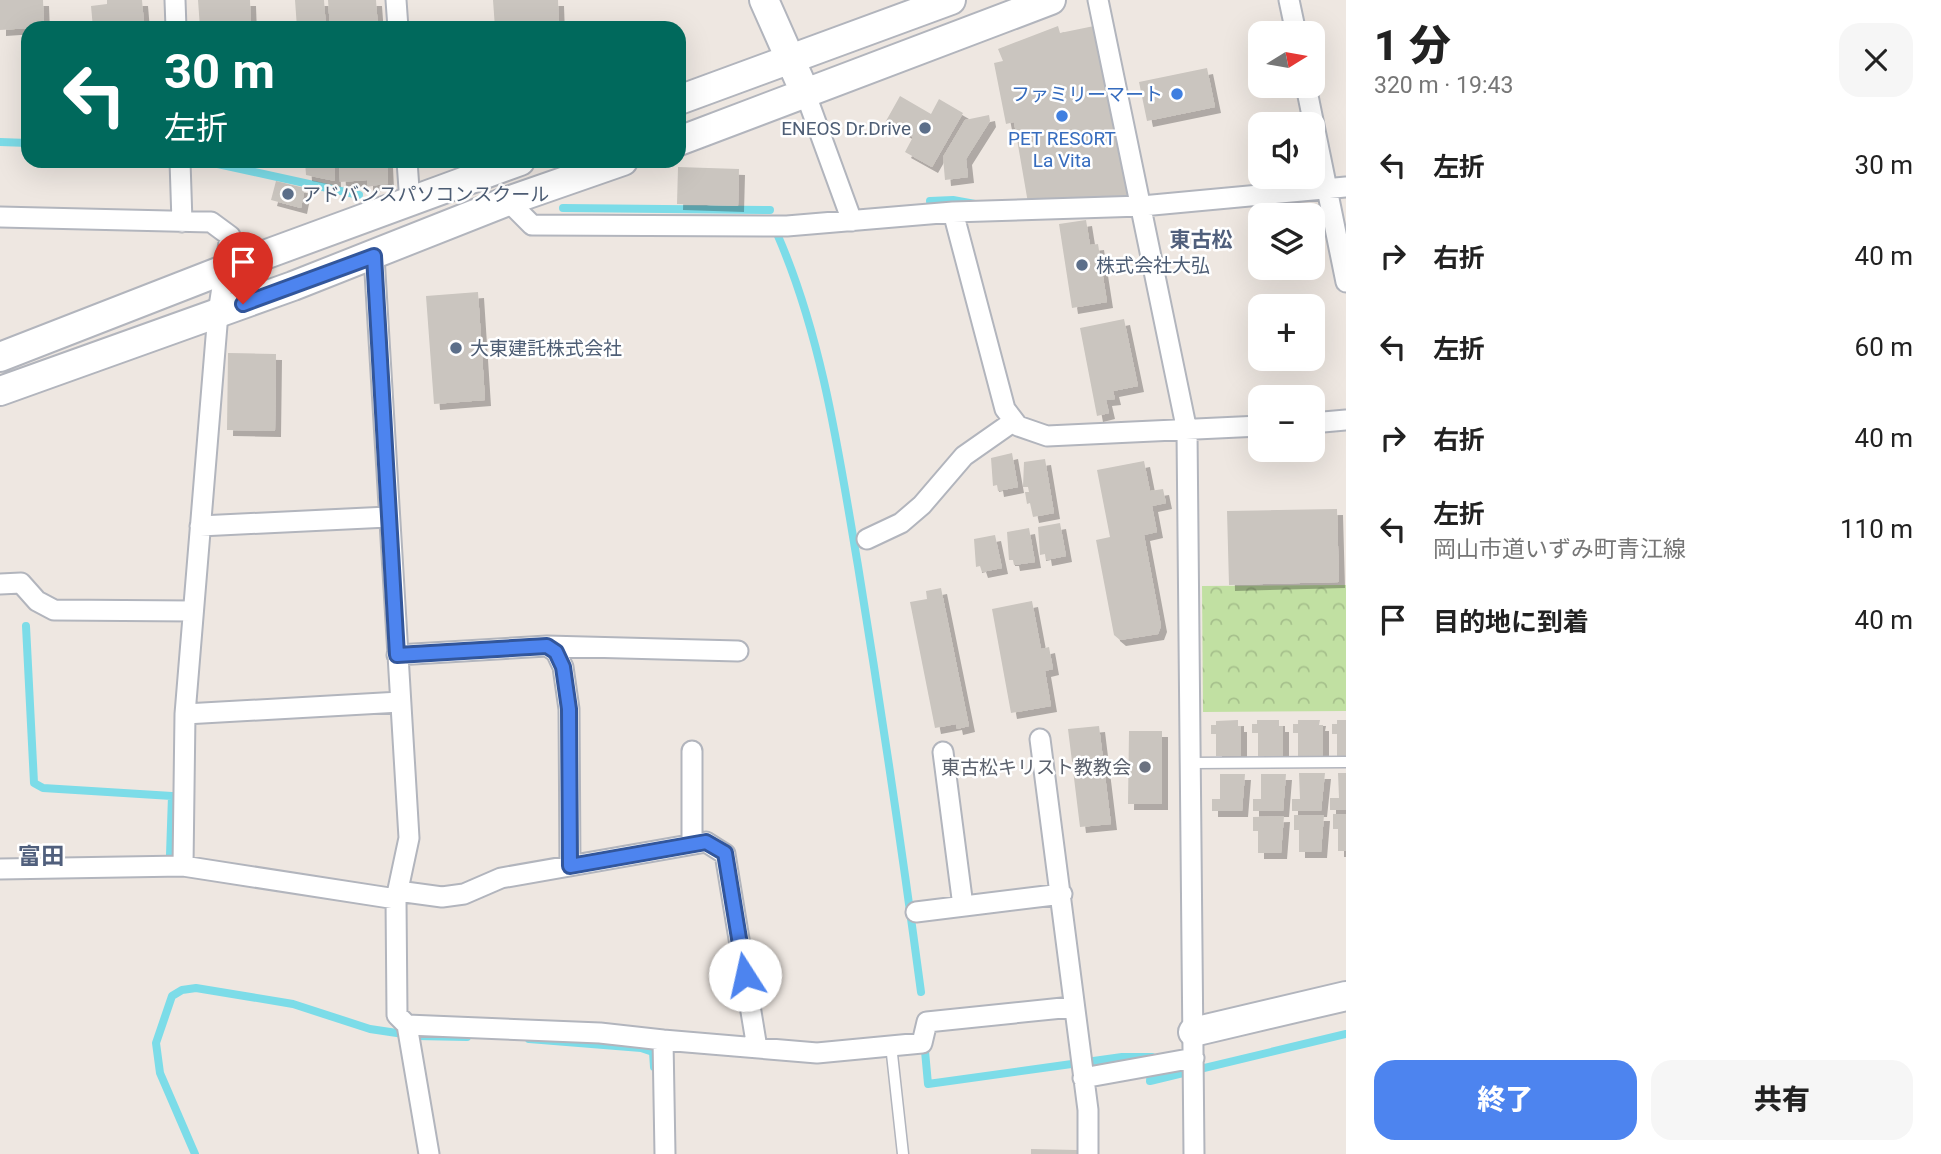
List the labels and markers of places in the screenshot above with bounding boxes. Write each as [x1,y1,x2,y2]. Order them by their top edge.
place label: ファミリーマート [1011,83,1163,106]
marker: ファミリーマート [1169,86,1185,102]
marker: PET RESORT La Vita [1054,108,1070,124]
place label: ENEOS Dr.Drive [781,117,911,140]
marker: ENEOS Dr.Drive [917,120,933,136]
place label: PET RESORT La Vita [1008,127,1116,172]
place label: アドバンスパソコンスクール [302,183,549,206]
marker: アドバンスパソコンスクール [280,186,296,202]
pin [213,232,273,304]
place label: 株式会社大弘 [1096,254,1210,277]
marker: 株式会社大弘 [1074,257,1090,273]
place label: 大東建託株式会社 [470,337,622,360]
marker: 大東建託株式会社 [448,340,464,356]
place label: 東古松キリスト教教会 [941,756,1131,779]
marker: 東古松キリスト教教会 [1137,759,1153,775]

